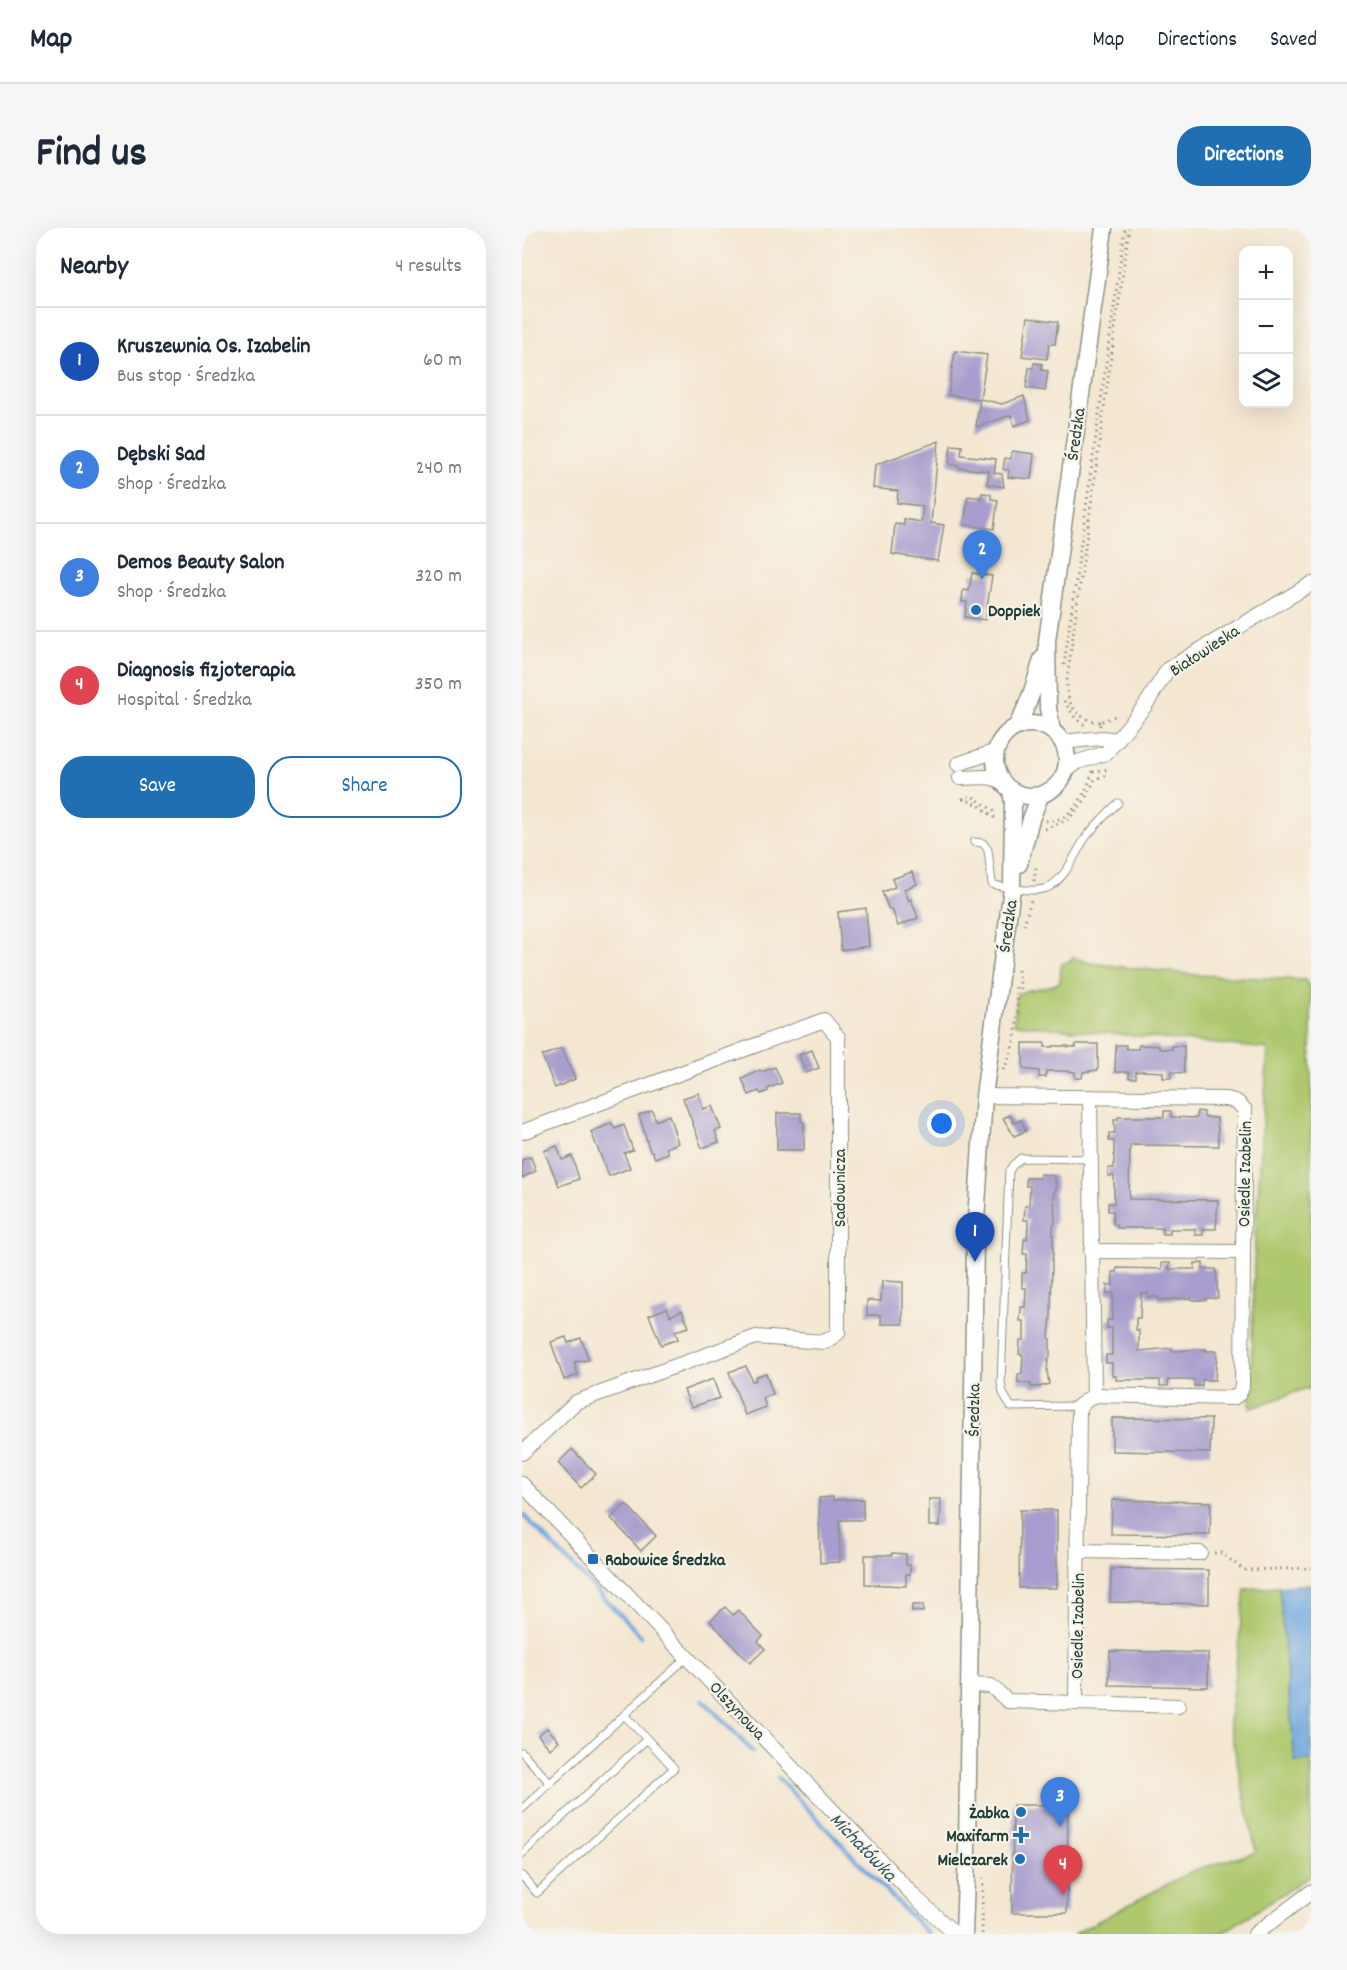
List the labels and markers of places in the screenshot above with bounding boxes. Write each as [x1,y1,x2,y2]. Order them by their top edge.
pin: 2 [962,530,1002,580]
place label: Doppiek [988,600,1041,625]
marker: Doppiek [969,603,983,617]
pin: 1 [956,1212,994,1262]
place label: Rabowice Średzka [605,1549,726,1574]
marker: Rabowice Średzka [586,1552,600,1566]
pin: 3 [1040,1778,1080,1827]
place label: Żabka [969,1802,1010,1827]
marker: Żabka [1014,1805,1028,1819]
place label: Maxifarm [946,1825,1009,1850]
marker: Maxifarm [1014,1828,1028,1842]
pin: 4 [1044,1846,1082,1895]
place label: Mielczarek [937,1849,1009,1874]
marker: Mielczarek [1013,1852,1027,1866]

